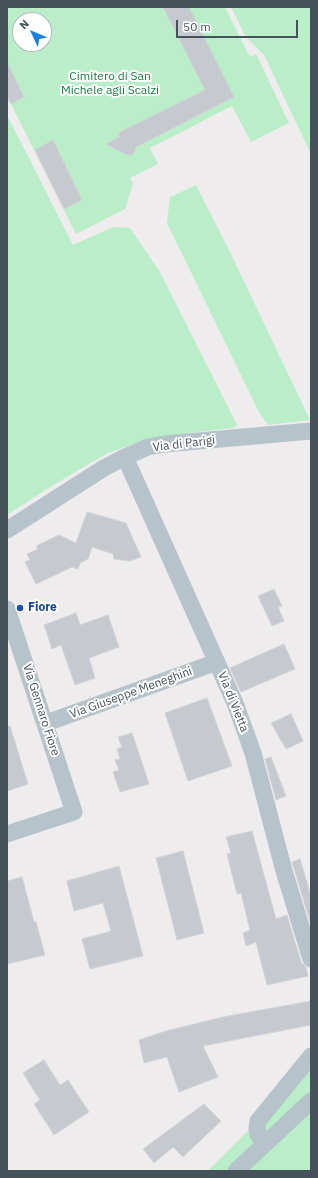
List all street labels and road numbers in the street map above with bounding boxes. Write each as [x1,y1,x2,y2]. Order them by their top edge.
street label: Via di Parigi [152,433,216,455]
street label: Via Gennaro Fiore [19,662,63,758]
street label: Via Giuseppe Meneghini [68,664,194,722]
street label: Via di Vietta [214,670,252,734]

